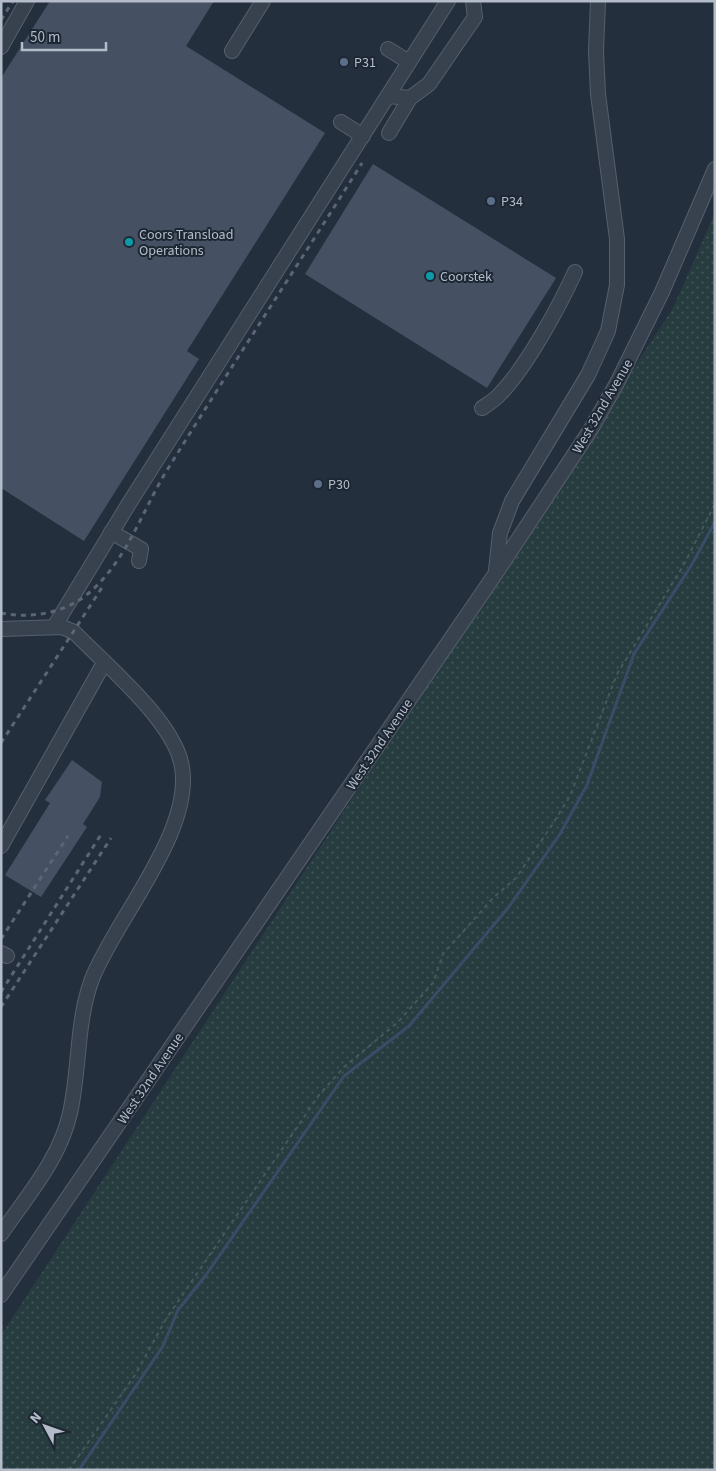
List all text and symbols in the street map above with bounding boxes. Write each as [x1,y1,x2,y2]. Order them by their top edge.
scale bar [22,20,106,52]
text: 50 m [30,27,60,48]
place label: P31 [354,53,376,73]
marker: P31 [338,56,350,68]
place label: P34 [501,192,523,212]
marker: P34 [485,195,497,207]
place label: Coors Transload Operations [139,225,233,261]
marker: Coors Transload Operations [123,236,135,248]
place label: Coorstek [440,267,492,287]
marker: Coorstek [424,270,436,282]
street label: West 32nd Avenue [568,355,638,458]
place label: P30 [328,475,350,495]
marker: P30 [312,478,324,490]
street label: West 32nd Avenue [342,695,418,794]
street label: West 32nd Avenue [113,1029,189,1128]
north arrow [20,1401,70,1451]
text: N [25,1408,47,1428]

